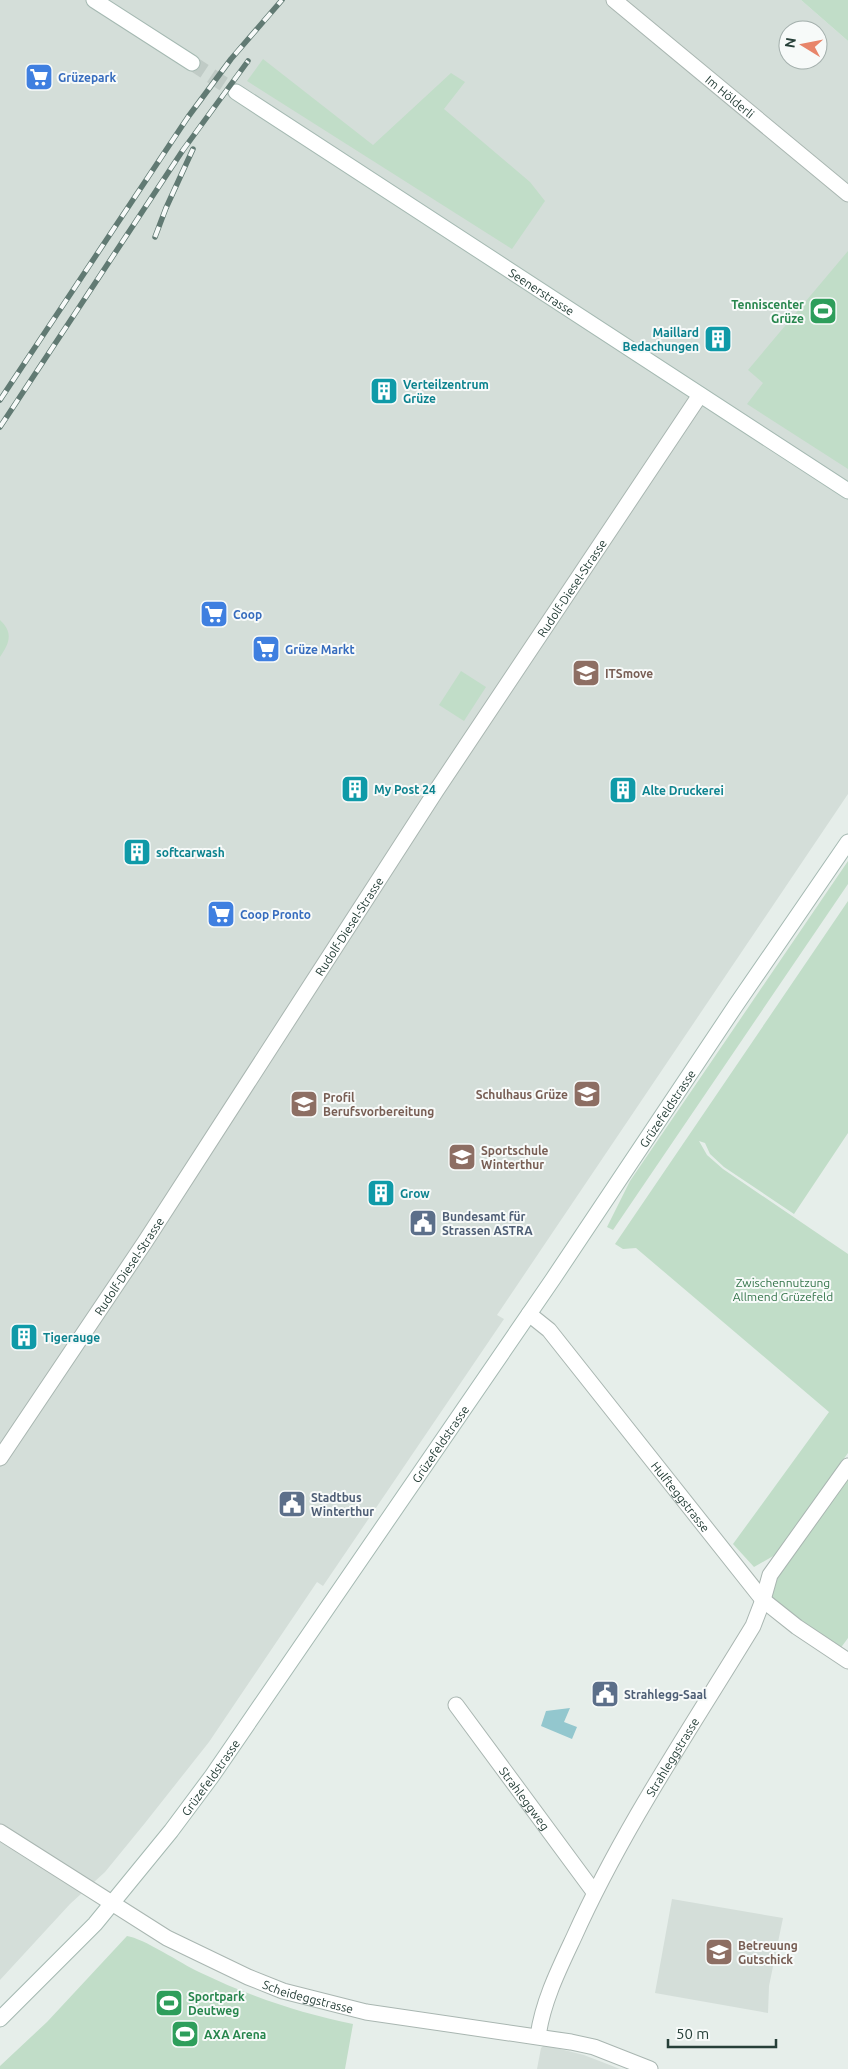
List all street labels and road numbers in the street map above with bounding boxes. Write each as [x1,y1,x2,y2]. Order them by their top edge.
street label: Im Hölderli [703,73,757,120]
street label: Seenerstrasse [507,265,577,317]
street label: Rudolf-Diesel-Strasse [534,537,609,639]
street label: Rudolf-Diesel-Strasse [312,874,385,978]
street label: Grüzefeldstrasse [636,1067,698,1150]
street label: Rudolf-Diesel-Strasse [91,1215,166,1317]
street label: Grüzefeldstrasse [409,1403,471,1485]
street label: Hulfteggstrasse [649,1459,713,1534]
street label: Strahleggstrasse [643,1715,701,1799]
street label: Grüzefeldstrasse [179,1737,242,1818]
street label: Strahleggweg [497,1764,552,1832]
street label: Scheideggstrasse [261,1977,355,2015]

